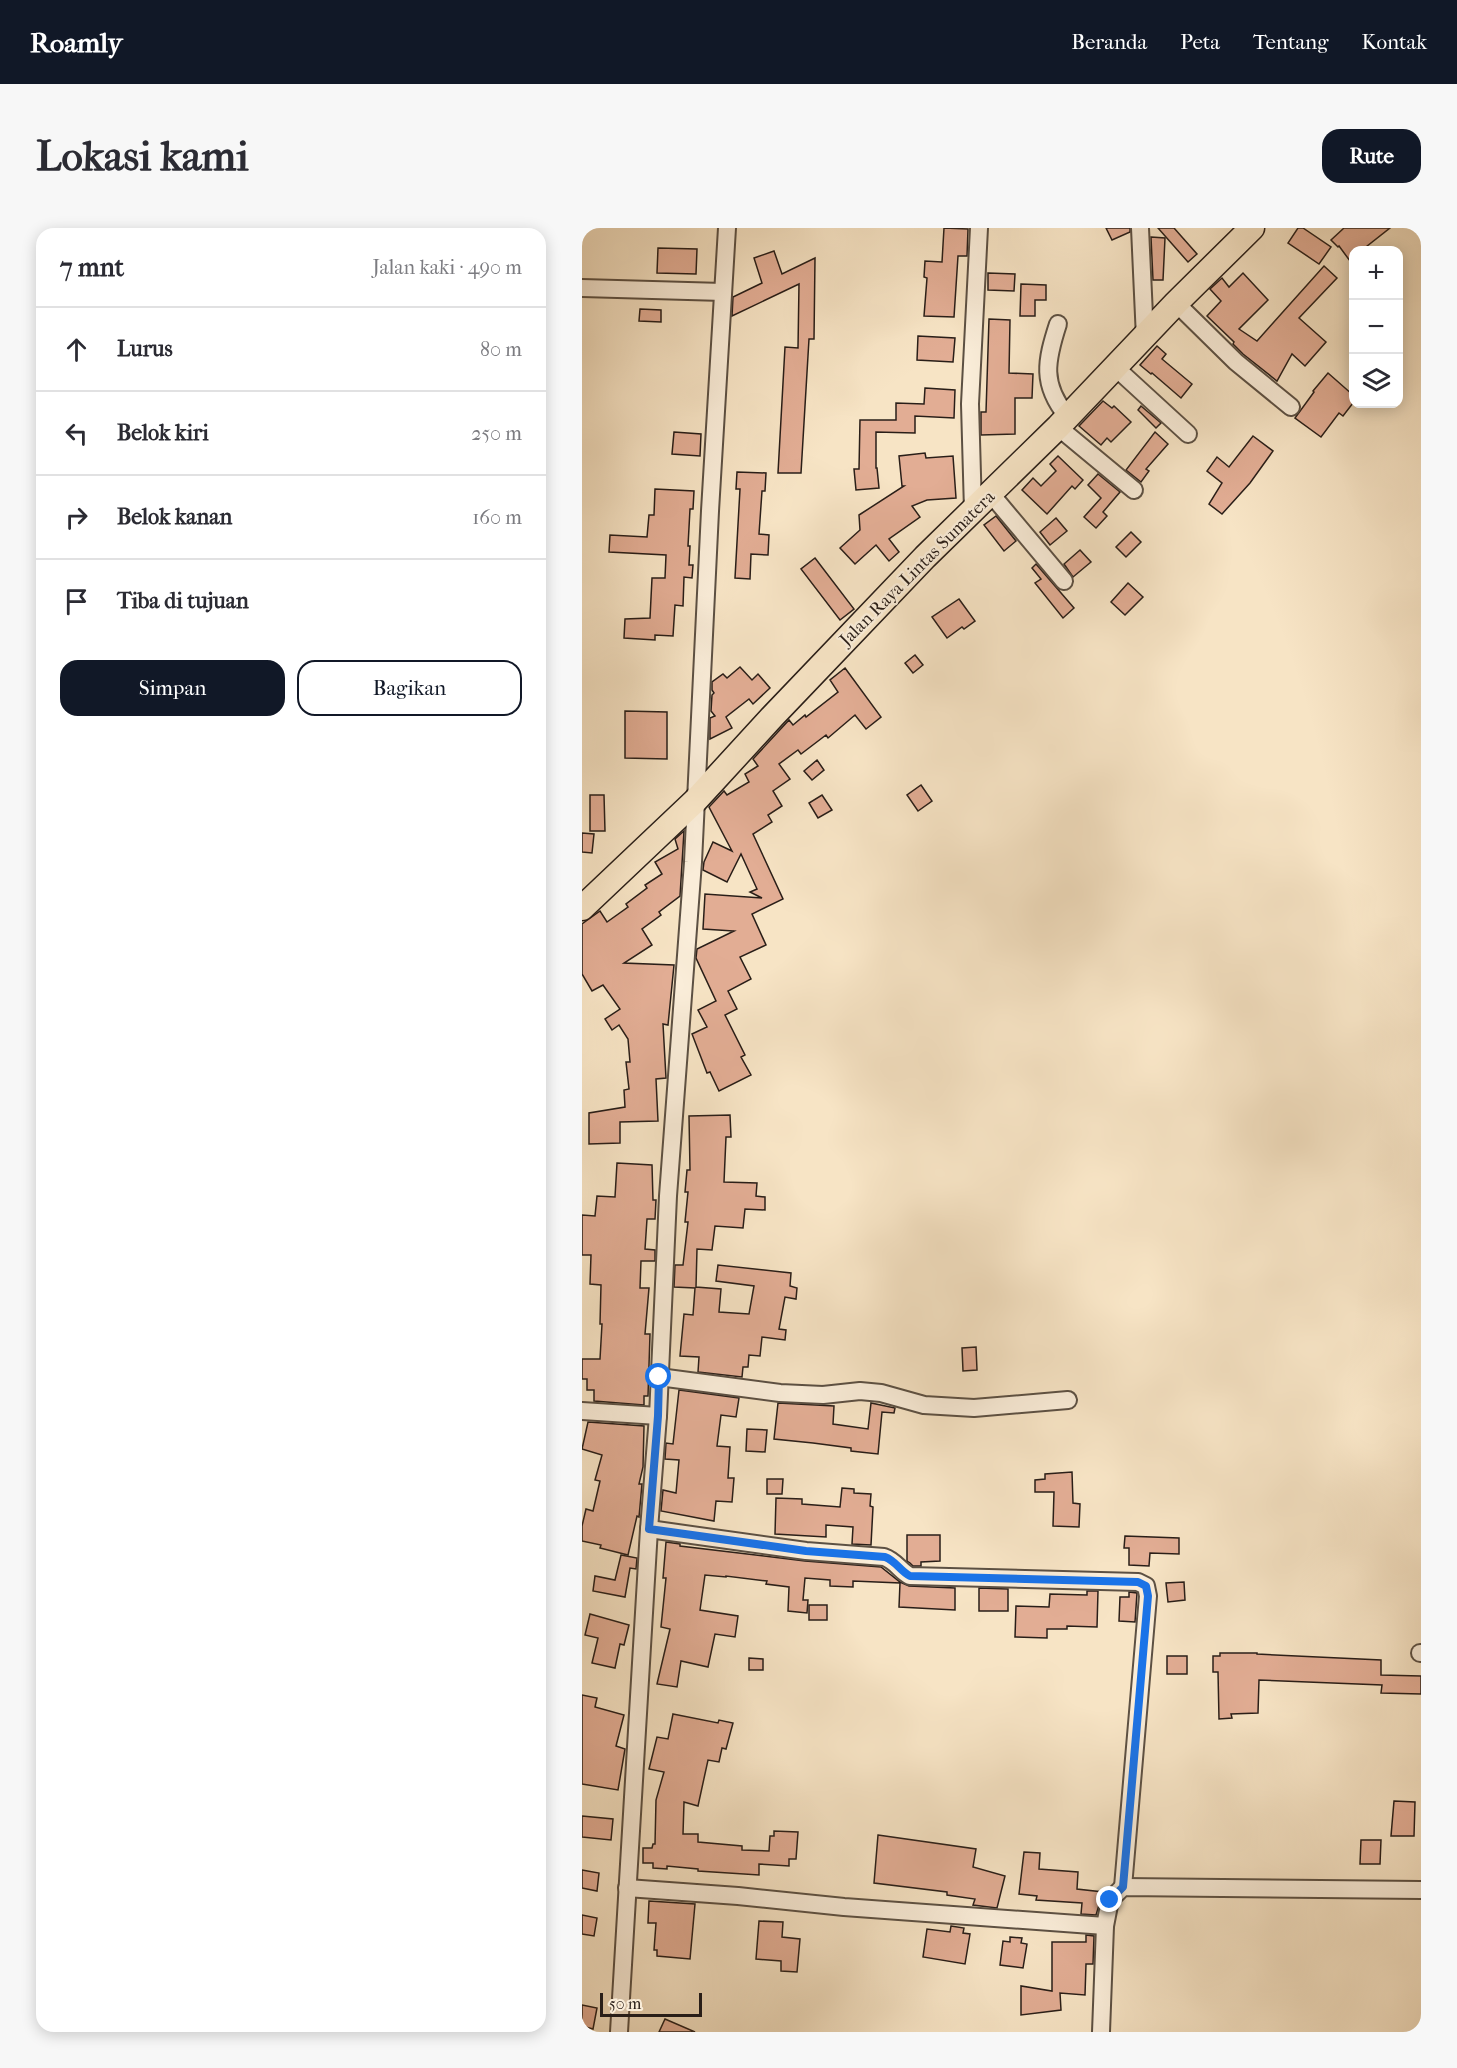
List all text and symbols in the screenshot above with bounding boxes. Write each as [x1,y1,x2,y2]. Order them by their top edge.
text: Roamly [30,26,122,59]
text: Beranda [1071,30,1147,54]
text: Peta [1180,30,1220,54]
text: Tentang [1253,30,1329,54]
text: Kontak [1362,30,1427,54]
button: Rute [1322,129,1421,183]
text: Lokasi kami [36,132,249,181]
map controls [1349,246,1403,408]
button: + [1349,246,1403,300]
text: 7 mnt [60,252,124,283]
text: Jalan kaki · 490 m [372,256,522,279]
button: − [1349,300,1403,354]
icon: ahead [60,333,93,366]
text: Lurus [117,336,173,362]
text: 80 m [480,338,522,361]
button: layers [1349,354,1403,408]
icon: left [60,417,93,450]
text: Belok kiri [117,420,209,446]
text: 250 m [471,422,522,445]
street label: Jalan Raya Lintas Sumatera [834,486,1000,652]
icon: right [60,501,93,534]
text: Belok kanan [117,504,232,530]
text: 160 m [472,506,522,529]
icon: arrive [60,585,93,618]
text: Tiba di tujuan [117,588,249,614]
button: Simpan [60,660,285,716]
button: Bagikan [297,660,522,716]
route start [645,1363,671,1389]
route end [1096,1886,1122,1912]
scale bar [600,1990,702,2018]
text: 50 m [609,1994,641,2013]

